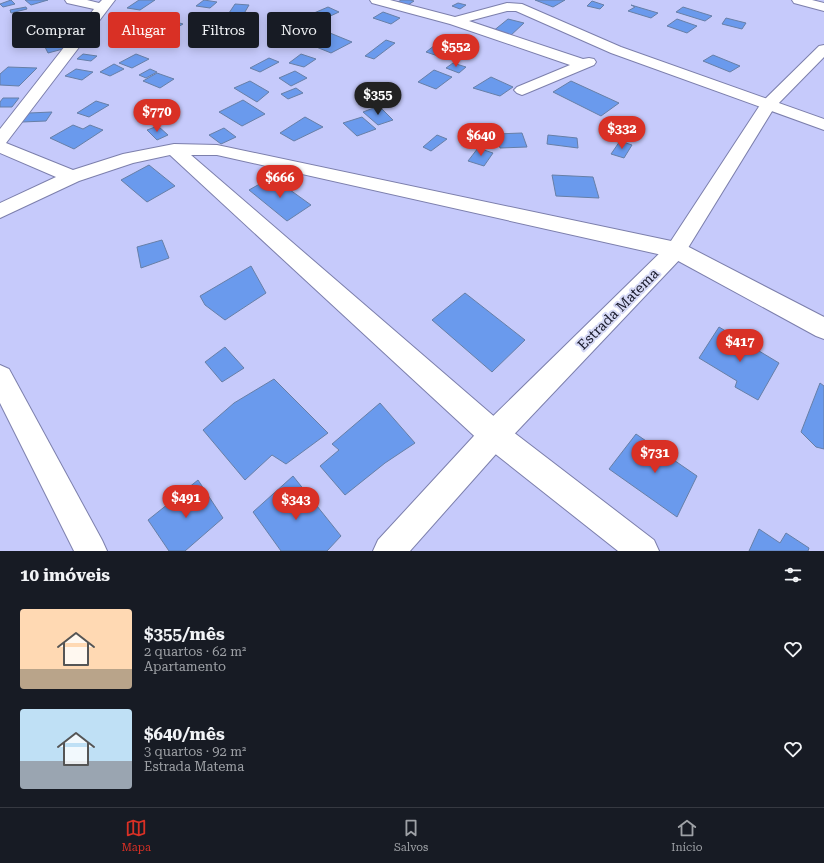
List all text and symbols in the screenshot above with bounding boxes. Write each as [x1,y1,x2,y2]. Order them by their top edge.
chip: Comprar [12,12,100,48]
chip: Alugar [108,12,180,48]
chip: Filtros [188,12,259,48]
chip: Novo [267,12,331,48]
pin: $552 [432,34,480,68]
text: $552 [441,39,471,54]
pin: $355 [354,82,402,116]
text: $355 [363,87,393,102]
pin: $770 [133,99,181,133]
text: $770 [142,104,172,119]
pin: $332 [598,116,646,150]
text: $332 [607,121,637,136]
pin: $640 [457,123,505,157]
text: $640 [466,128,496,143]
pin: $666 [256,165,304,199]
text: $666 [265,170,295,185]
street label: Estrada Matema [574,265,662,353]
pin: $417 [716,329,764,363]
text: $417 [725,334,755,349]
pin: $731 [631,440,679,474]
text: $731 [640,445,670,460]
pin: $491 [162,485,210,519]
pin: $343 [272,487,320,521]
text: $491 [171,490,201,505]
text: $343 [281,492,311,507]
icon: filters [782,564,804,586]
text: 10 imóveis [20,565,110,585]
text: $355/mês [144,624,225,644]
icon: home [52,625,100,673]
icon: heart [782,638,804,660]
text: 2 quartos · 62 m² [144,644,246,659]
text: Apartamento [144,659,226,674]
text: $640/mês [144,724,225,744]
icon: home [52,725,100,773]
icon: heart [782,738,804,760]
text: 3 quartos · 92 m² [144,744,246,759]
text: Estrada Matema [144,759,244,774]
tab: Mapa [122,817,151,854]
tab: Salvos [394,817,428,854]
tab: Início [671,817,702,854]

